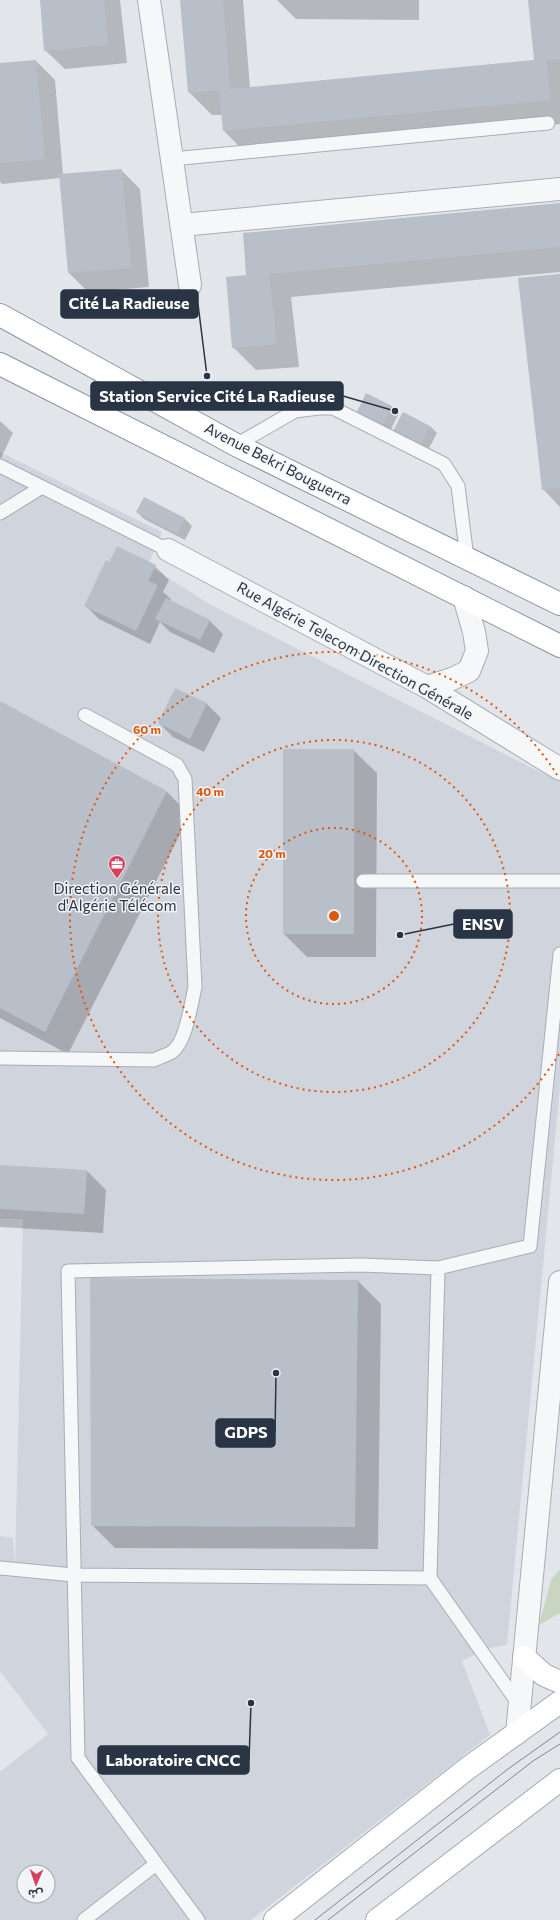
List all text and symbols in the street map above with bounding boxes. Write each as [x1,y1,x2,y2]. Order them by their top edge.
callout: Cité La Radieuse [61,290,198,318]
text: Cité La Radieuse [69,293,190,312]
callout: Station Service Cité La Radieuse [91,382,343,410]
text: Station Service Cité La Radieuse [99,386,335,405]
street label: Avenue Bekri Bouguerra [202,418,355,508]
street label: Rue Algérie Telecom Direction Générale [234,577,477,723]
text: 60 m [133,722,161,736]
text: 40 m [196,784,224,798]
text: 20 m [258,846,286,860]
office icon: Direction Générale d'Algérie Télécom [107,854,127,879]
place label: Direction Générale d'Algérie Télécom [53,879,181,914]
centre of rings [327,909,341,923]
callout: ENSV [454,910,512,938]
text: ENSV [462,914,504,933]
callout: GDPS [216,1419,275,1447]
text: GDPS [224,1422,268,1441]
callout: Laboratoire CNCC [98,1746,249,1774]
text: Laboratoire CNCC [105,1750,241,1769]
north arrow [16,1864,56,1904]
text: ش [28,1887,43,1901]

